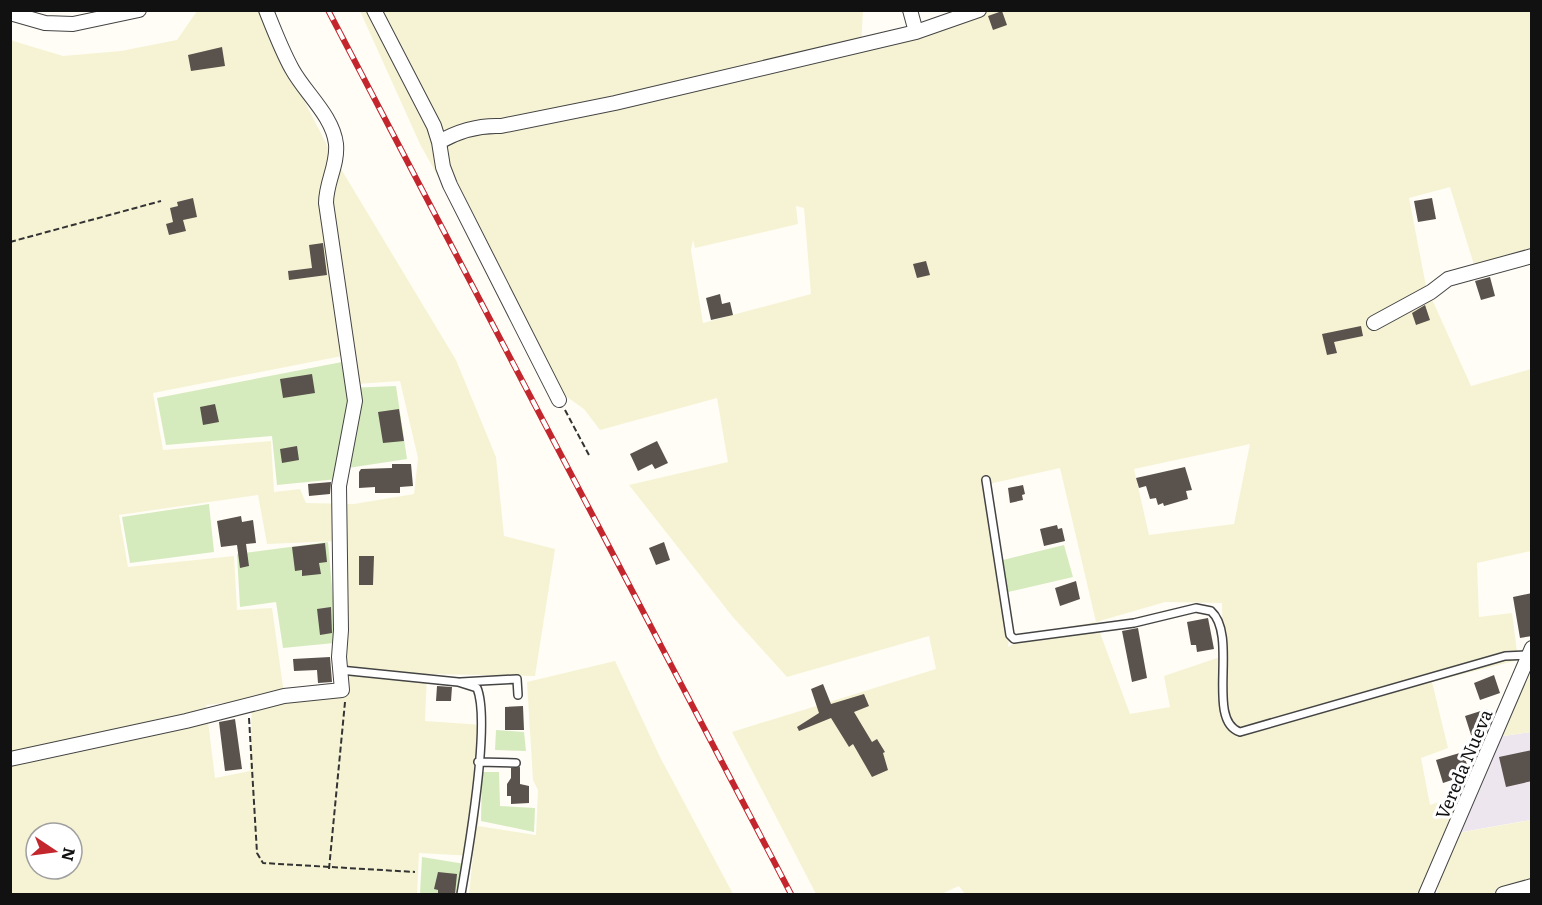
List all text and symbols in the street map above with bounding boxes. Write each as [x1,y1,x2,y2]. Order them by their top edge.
street label: Vereda Nueva [1428,704,1499,823]
north arrow [24,821,84,881]
text: N [56,845,83,864]

